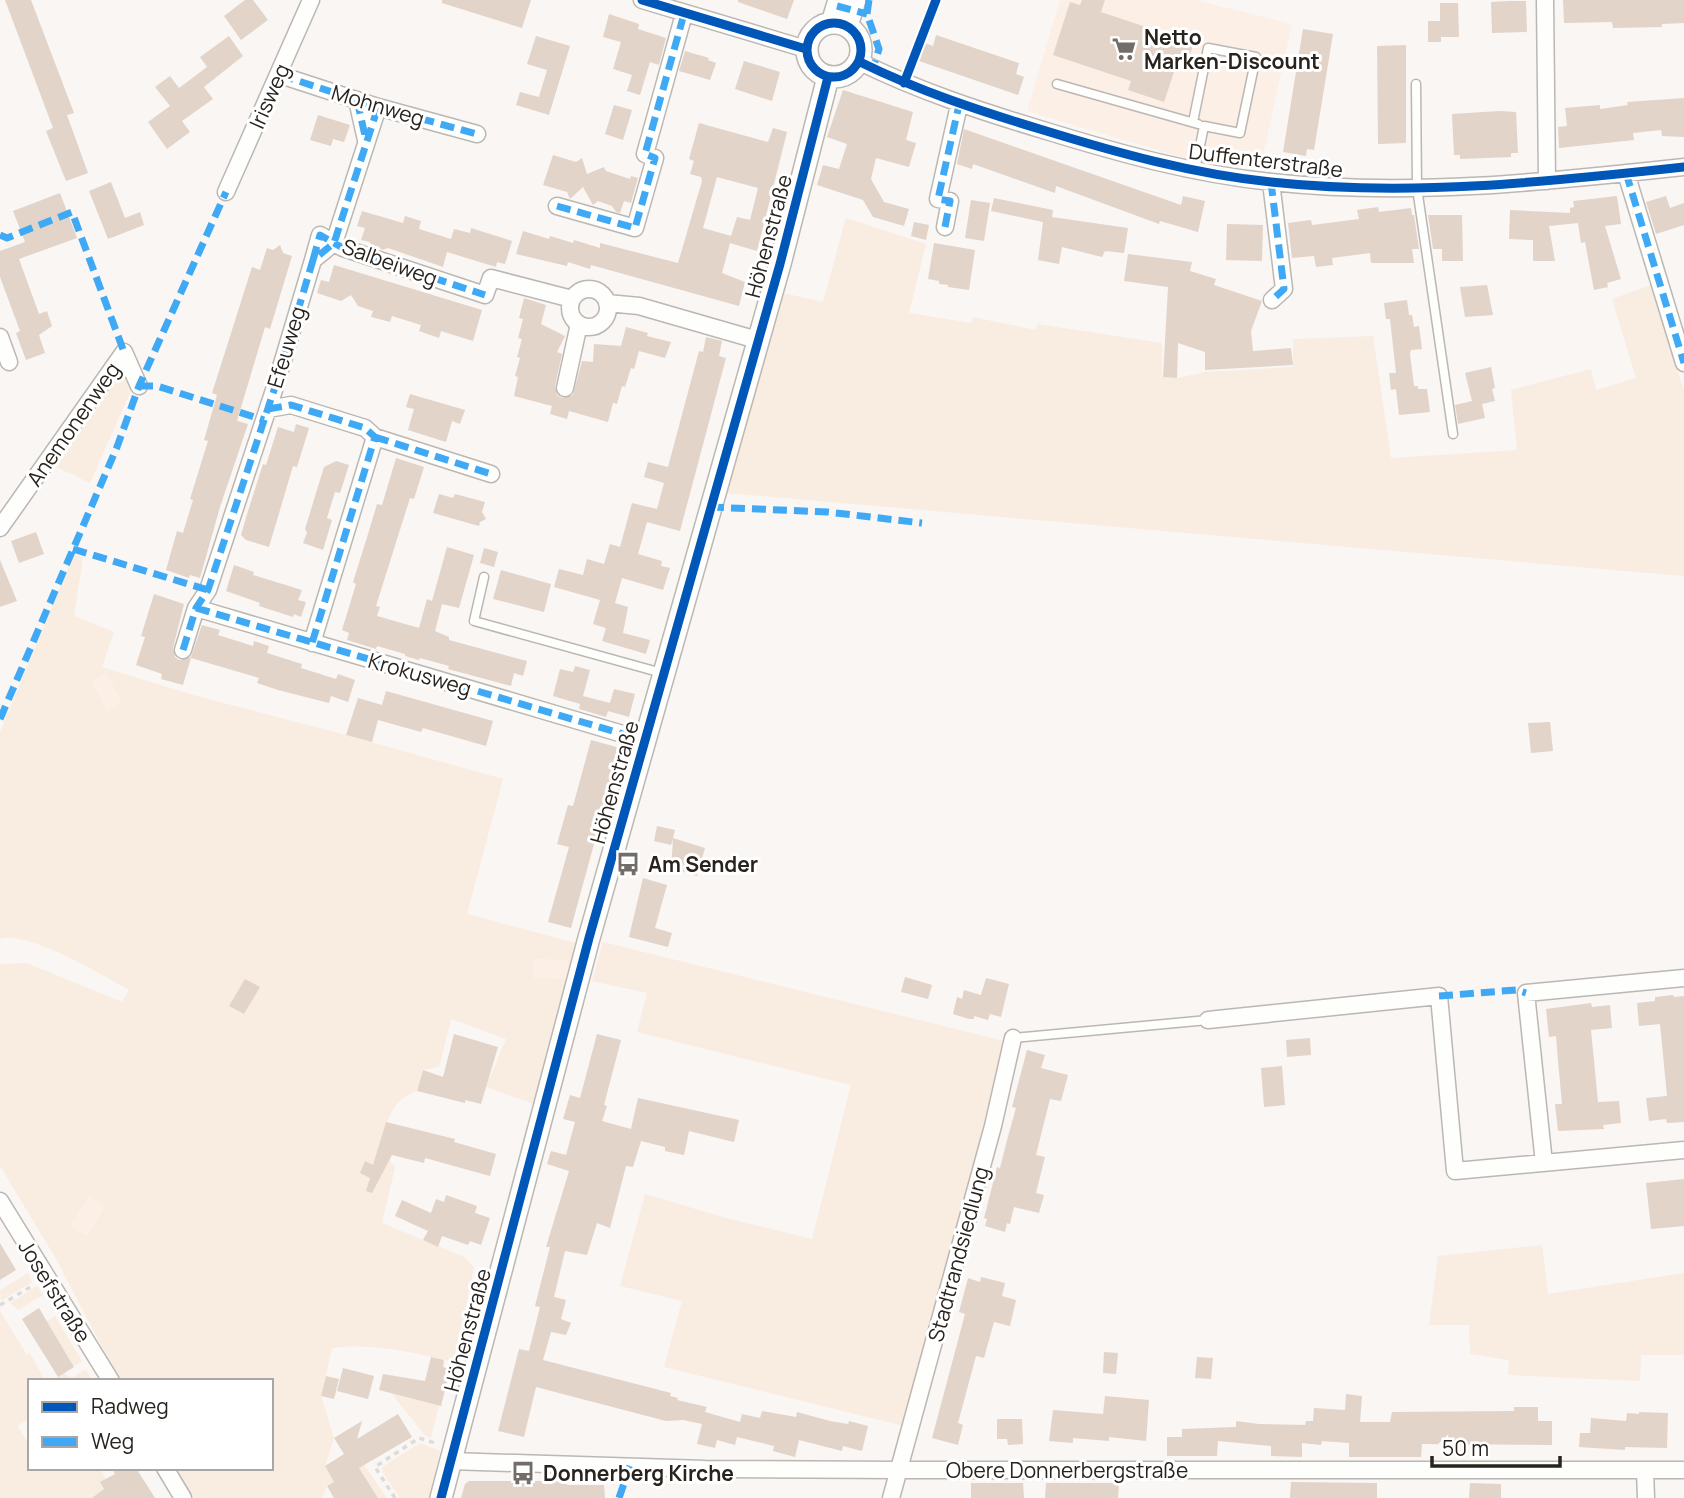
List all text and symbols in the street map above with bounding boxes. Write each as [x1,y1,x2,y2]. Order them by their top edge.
place label: Netto Marken-Discount [1144,23,1320,75]
supermarket icon: Netto Marken-Discount [1110,35,1138,63]
street label: Irisweg [242,59,296,133]
street label: Mohnweg [328,78,428,132]
street label: Duffenterstraße [1187,137,1345,183]
street label: Höhenstraße [738,171,798,301]
street label: Salbeiweg [338,232,442,292]
street label: Efeuweg [260,303,312,391]
street label: Anemonenweg [20,357,126,491]
street label: Krokusweg [365,646,475,702]
street label: Höhenstraße [583,717,645,847]
bus stop icon: Am Sender [614,850,642,878]
place label: Am Sender [648,850,758,878]
street label: Stadtrandsiedlung [921,1163,995,1345]
street label: Josefstraße [12,1234,98,1348]
street label: Höhenstraße [437,1265,497,1395]
legend [28,1379,273,1470]
text: Radweg [91,1392,169,1420]
scale bar [1432,1424,1560,1468]
text: Weg [91,1427,134,1455]
text: 50 m [1442,1434,1489,1462]
street label: Obere Donnerbergstraße [946,1456,1188,1484]
bus stop icon: Donnerberg Kirche [509,1459,537,1487]
place label: Donnerberg Kirche [543,1459,734,1487]

